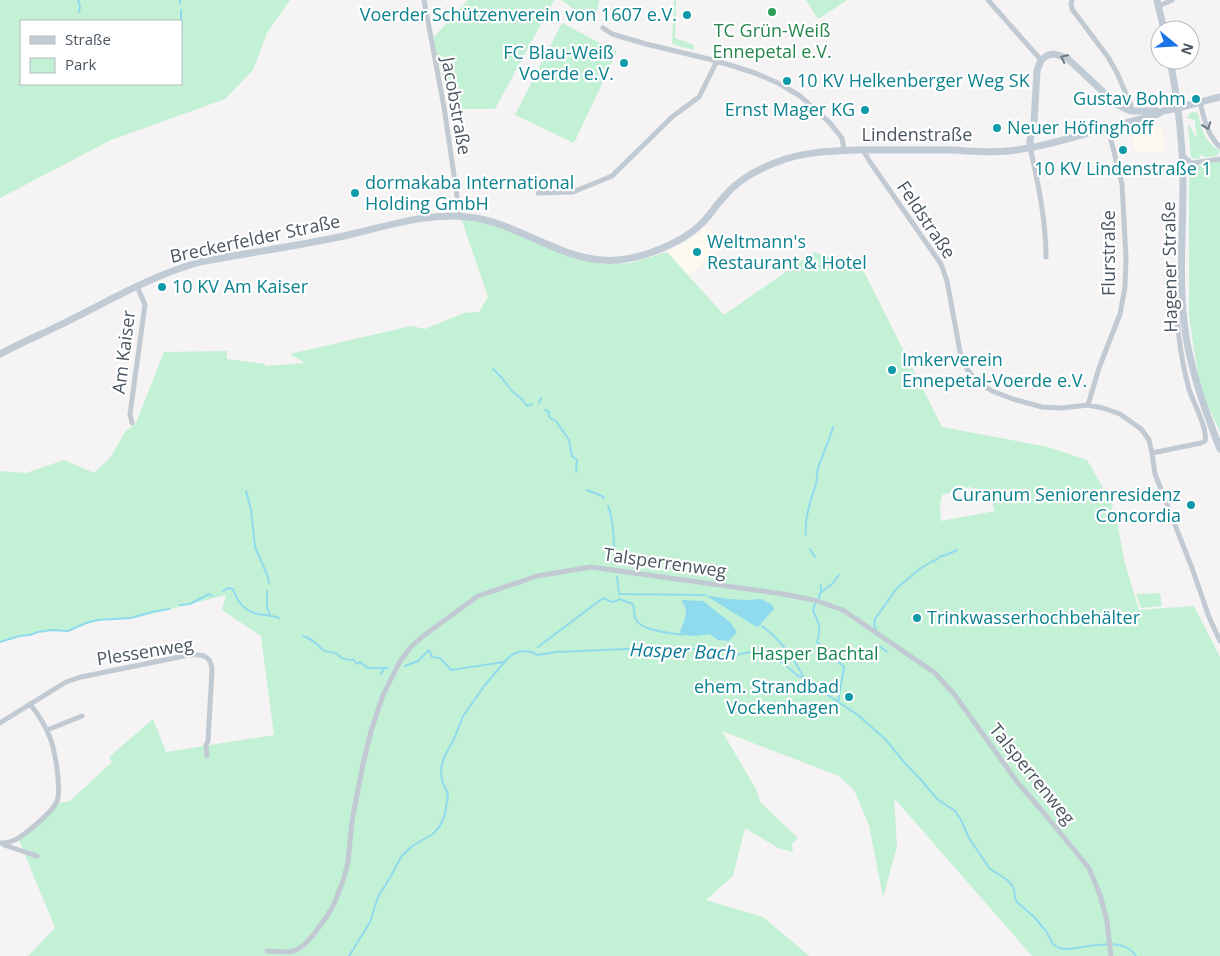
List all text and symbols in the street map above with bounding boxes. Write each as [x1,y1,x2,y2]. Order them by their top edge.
place label: Voerder Schützenverein von 1607 e.V. [360,2,677,26]
marker: TC Grün-Weiß Ennepetal e.V. [766,6,778,18]
marker: Voerder Schützenverein von 1607 e.V. [681,9,693,21]
place label: TC Grün-Weiß Ennepetal e.V. [712,18,832,63]
legend [20,20,182,85]
north arrow [1150,20,1200,70]
text: Straße [65,29,111,49]
place label: FC Blau-Weiß Voerde e.V. [503,40,614,85]
text: N [1177,41,1199,58]
street label: Jacobstraße [436,53,477,157]
text: Park [65,54,96,74]
one-way arrow [1060,54,1069,64]
marker: FC Blau-Weiß Voerde e.V. [618,57,630,69]
place label: 10 KV Helkenberger Weg SK [797,68,1031,92]
marker: 10 KV Helkenberger Weg SK [781,75,793,87]
place label: Gustav Bohm [1073,86,1186,110]
marker: Gustav Bohm [1190,93,1202,105]
place label: Ernst Mager KG [725,97,855,121]
marker: Ernst Mager KG [859,104,871,116]
place label: Neuer Höfinghoff [1007,115,1154,139]
one-way arrow [1201,121,1211,130]
street label: Lindenstraße [862,122,972,146]
marker: Neuer Höfinghoff [991,122,1003,134]
marker: 10 KV Lindenstraße 1 [1117,144,1129,156]
place label: 10 KV Lindenstraße 1 [1034,156,1212,180]
place label: dormakaba International Holding GmbH [365,170,574,215]
street label: Feldstraße [892,176,962,263]
marker: dormakaba International Holding GmbH [349,187,361,199]
street label: Hagener Straße [1156,201,1182,333]
street label: Breckerfelder Straße [167,208,342,268]
street label: Flurstraße [1096,210,1120,296]
place label: Weltmann's Restaurant & Hotel [707,229,867,274]
marker: Weltmann's Restaurant & Hotel [691,246,703,258]
place label: 10 KV Am Kaiser [172,274,309,298]
marker: 10 KV Am Kaiser [156,281,168,293]
street label: Am Kaiser [106,308,140,395]
place label: Imkerverein Ennepetal-Voerde e.V. [902,347,1087,392]
marker: Imkerverein Ennepetal-Voerde e.V. [886,364,898,376]
place label: Curanum Seniorenresidenz Concordia [952,482,1181,527]
marker: Curanum Seniorenresidenz Concordia [1185,499,1197,511]
street label: Talsperrenweg [602,542,728,583]
place label: Trinkwasserhochbehälter [927,605,1141,629]
marker: Trinkwasserhochbehälter [911,612,923,624]
street label: Plessenweg [95,631,195,671]
water label: Hasper Bach [629,636,737,666]
park label: Hasper Bachtal [751,641,879,665]
place label: ehem. Strandbad Vockenhagen [694,674,839,719]
marker: ehem. Strandbad Vockenhagen [843,691,855,703]
street label: Talsperrenweg [984,718,1081,829]

